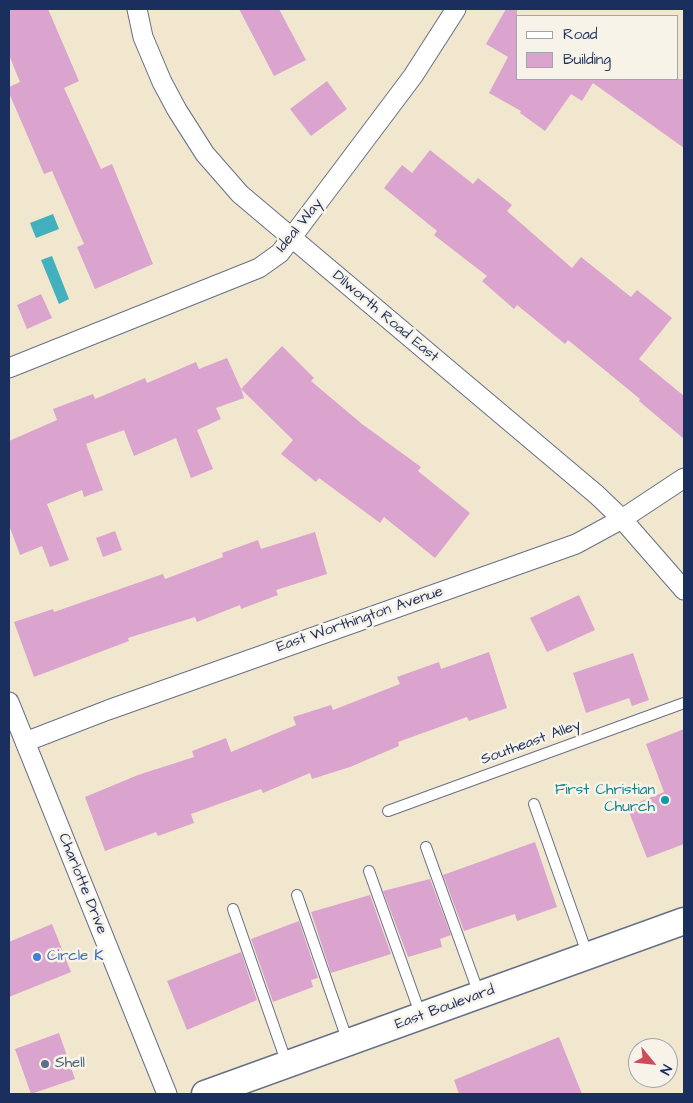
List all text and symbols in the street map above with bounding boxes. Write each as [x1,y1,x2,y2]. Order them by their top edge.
legend [516,15,678,80]
text: Road [563,24,597,45]
text: Building [563,49,611,70]
street label: Ideal Way [273,195,327,257]
street label: Dilworth Road East [328,267,442,367]
street label: East Worthington Avenue [274,583,446,657]
street label: Southeast Alley [478,717,584,769]
place label: First Christian Church [555,782,655,817]
marker: First Christian Church [659,794,671,806]
street label: Charlotte Drive [54,831,110,937]
place label: Circle K [47,948,103,966]
marker: Circle K [31,951,43,963]
street label: East Boulevard [393,982,497,1034]
north arrow [628,1038,678,1088]
place label: Shell [55,1055,85,1073]
marker: Shell [39,1058,51,1070]
text: N [654,1061,676,1078]

